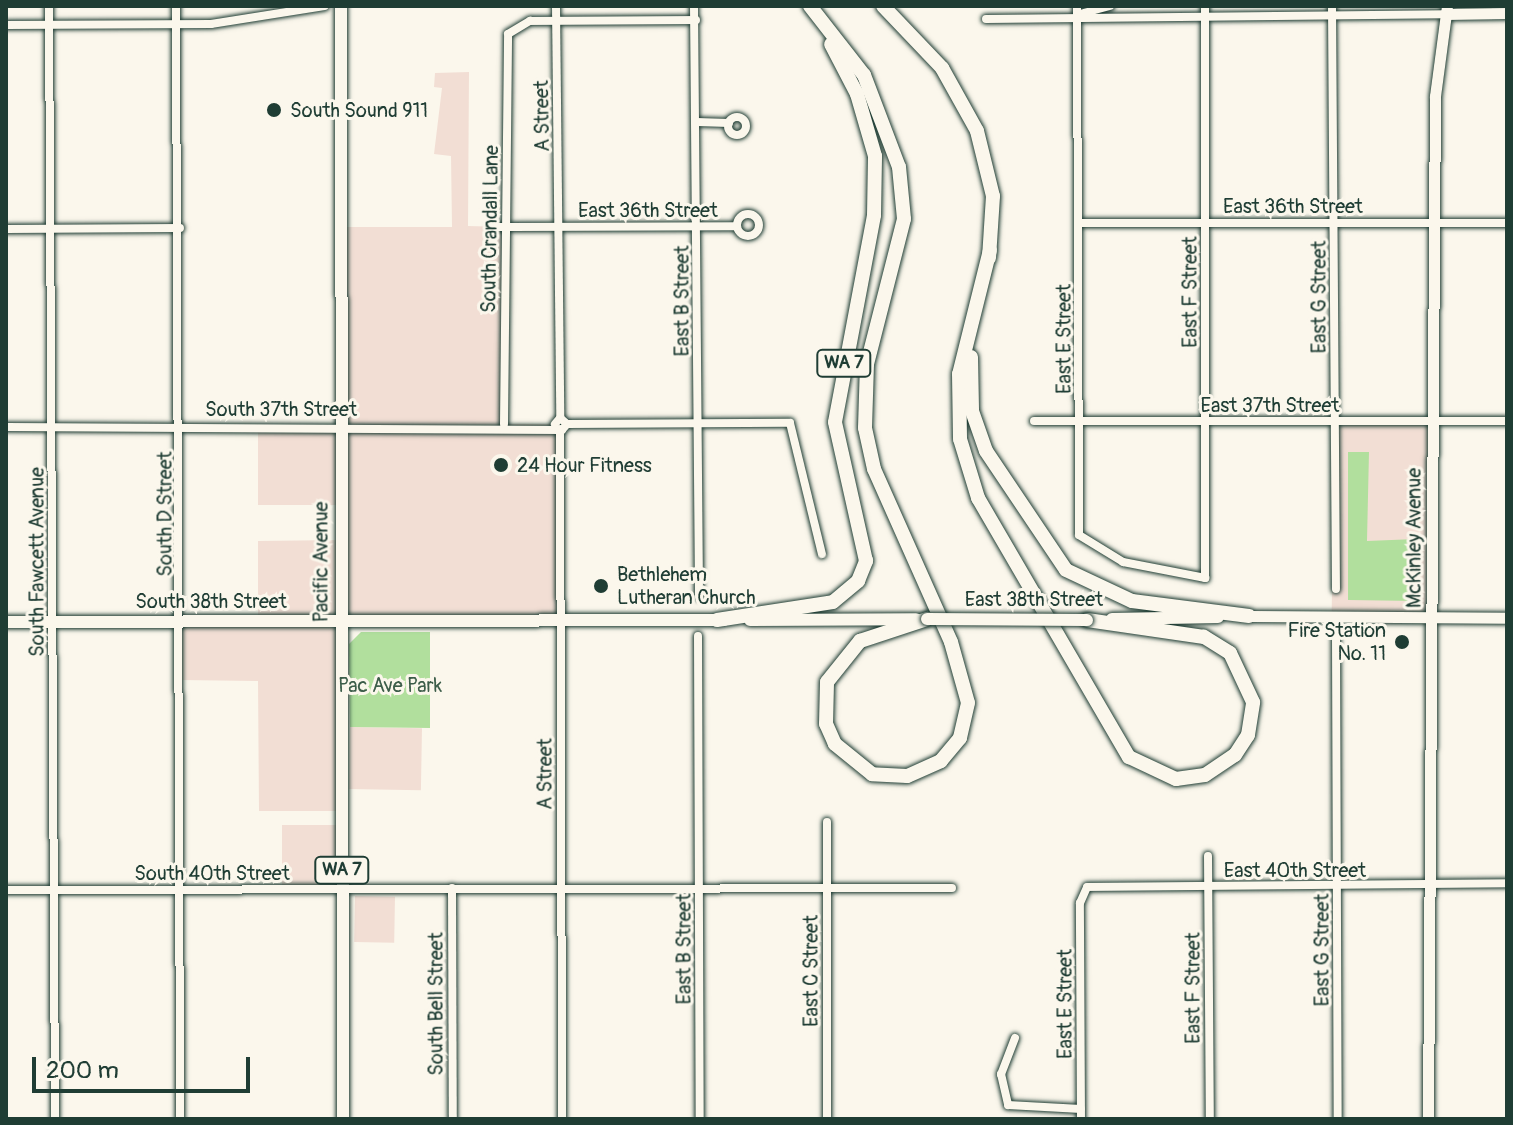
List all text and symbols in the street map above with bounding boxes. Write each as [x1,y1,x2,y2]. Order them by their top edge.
street label: A Street [529,80,555,152]
place label: South Sound 911 [290,98,428,122]
marker: South Sound 911 [265,101,283,119]
street label: South Crandall Lane [477,145,503,313]
street label: East 36th Street [1223,194,1363,218]
street label: East 36th Street [578,198,718,222]
street label: East F Street [1178,236,1202,348]
street label: East G Street [1307,241,1331,353]
street label: East B Street [670,246,694,356]
street label: East E Street [1052,284,1076,394]
road number: WA 7 [816,349,872,377]
street label: East 37th Street [1201,393,1339,417]
street label: South 37th Street [205,397,357,421]
street label: South D Street [153,451,177,577]
place label: 24 Hour Fitness [517,453,652,477]
marker: 24 Hour Fitness [492,456,510,474]
street label: South Fawcett Avenue [25,467,49,657]
street label: McKinley Avenue [1402,468,1426,608]
street label: Pacific Avenue [309,502,333,622]
place label: Bethlehem Lutheran Church [617,562,756,609]
marker: Bethlehem Lutheran Church [592,577,610,595]
street label: East 38th Street [965,587,1103,611]
street label: South 38th Street [135,589,287,613]
place label: Fire Station No. 11 [1288,618,1386,665]
marker: Fire Station No. 11 [1393,633,1411,651]
park label: Pac Ave Park [338,673,442,697]
street label: A Street [533,738,557,810]
road number: WA 7 [314,856,370,884]
street label: East 40th Street [1224,858,1366,882]
street label: South 40th Street [134,861,290,885]
street label: East B Street [672,894,696,1004]
street label: East G Street [1310,894,1334,1006]
street label: East C Street [799,915,823,1027]
street label: South Bell Street [424,932,448,1076]
street label: East F Street [1181,932,1205,1044]
street label: East E Street [1053,949,1077,1059]
scale bar [36,1041,254,1091]
text: 200 m [46,1056,119,1085]

